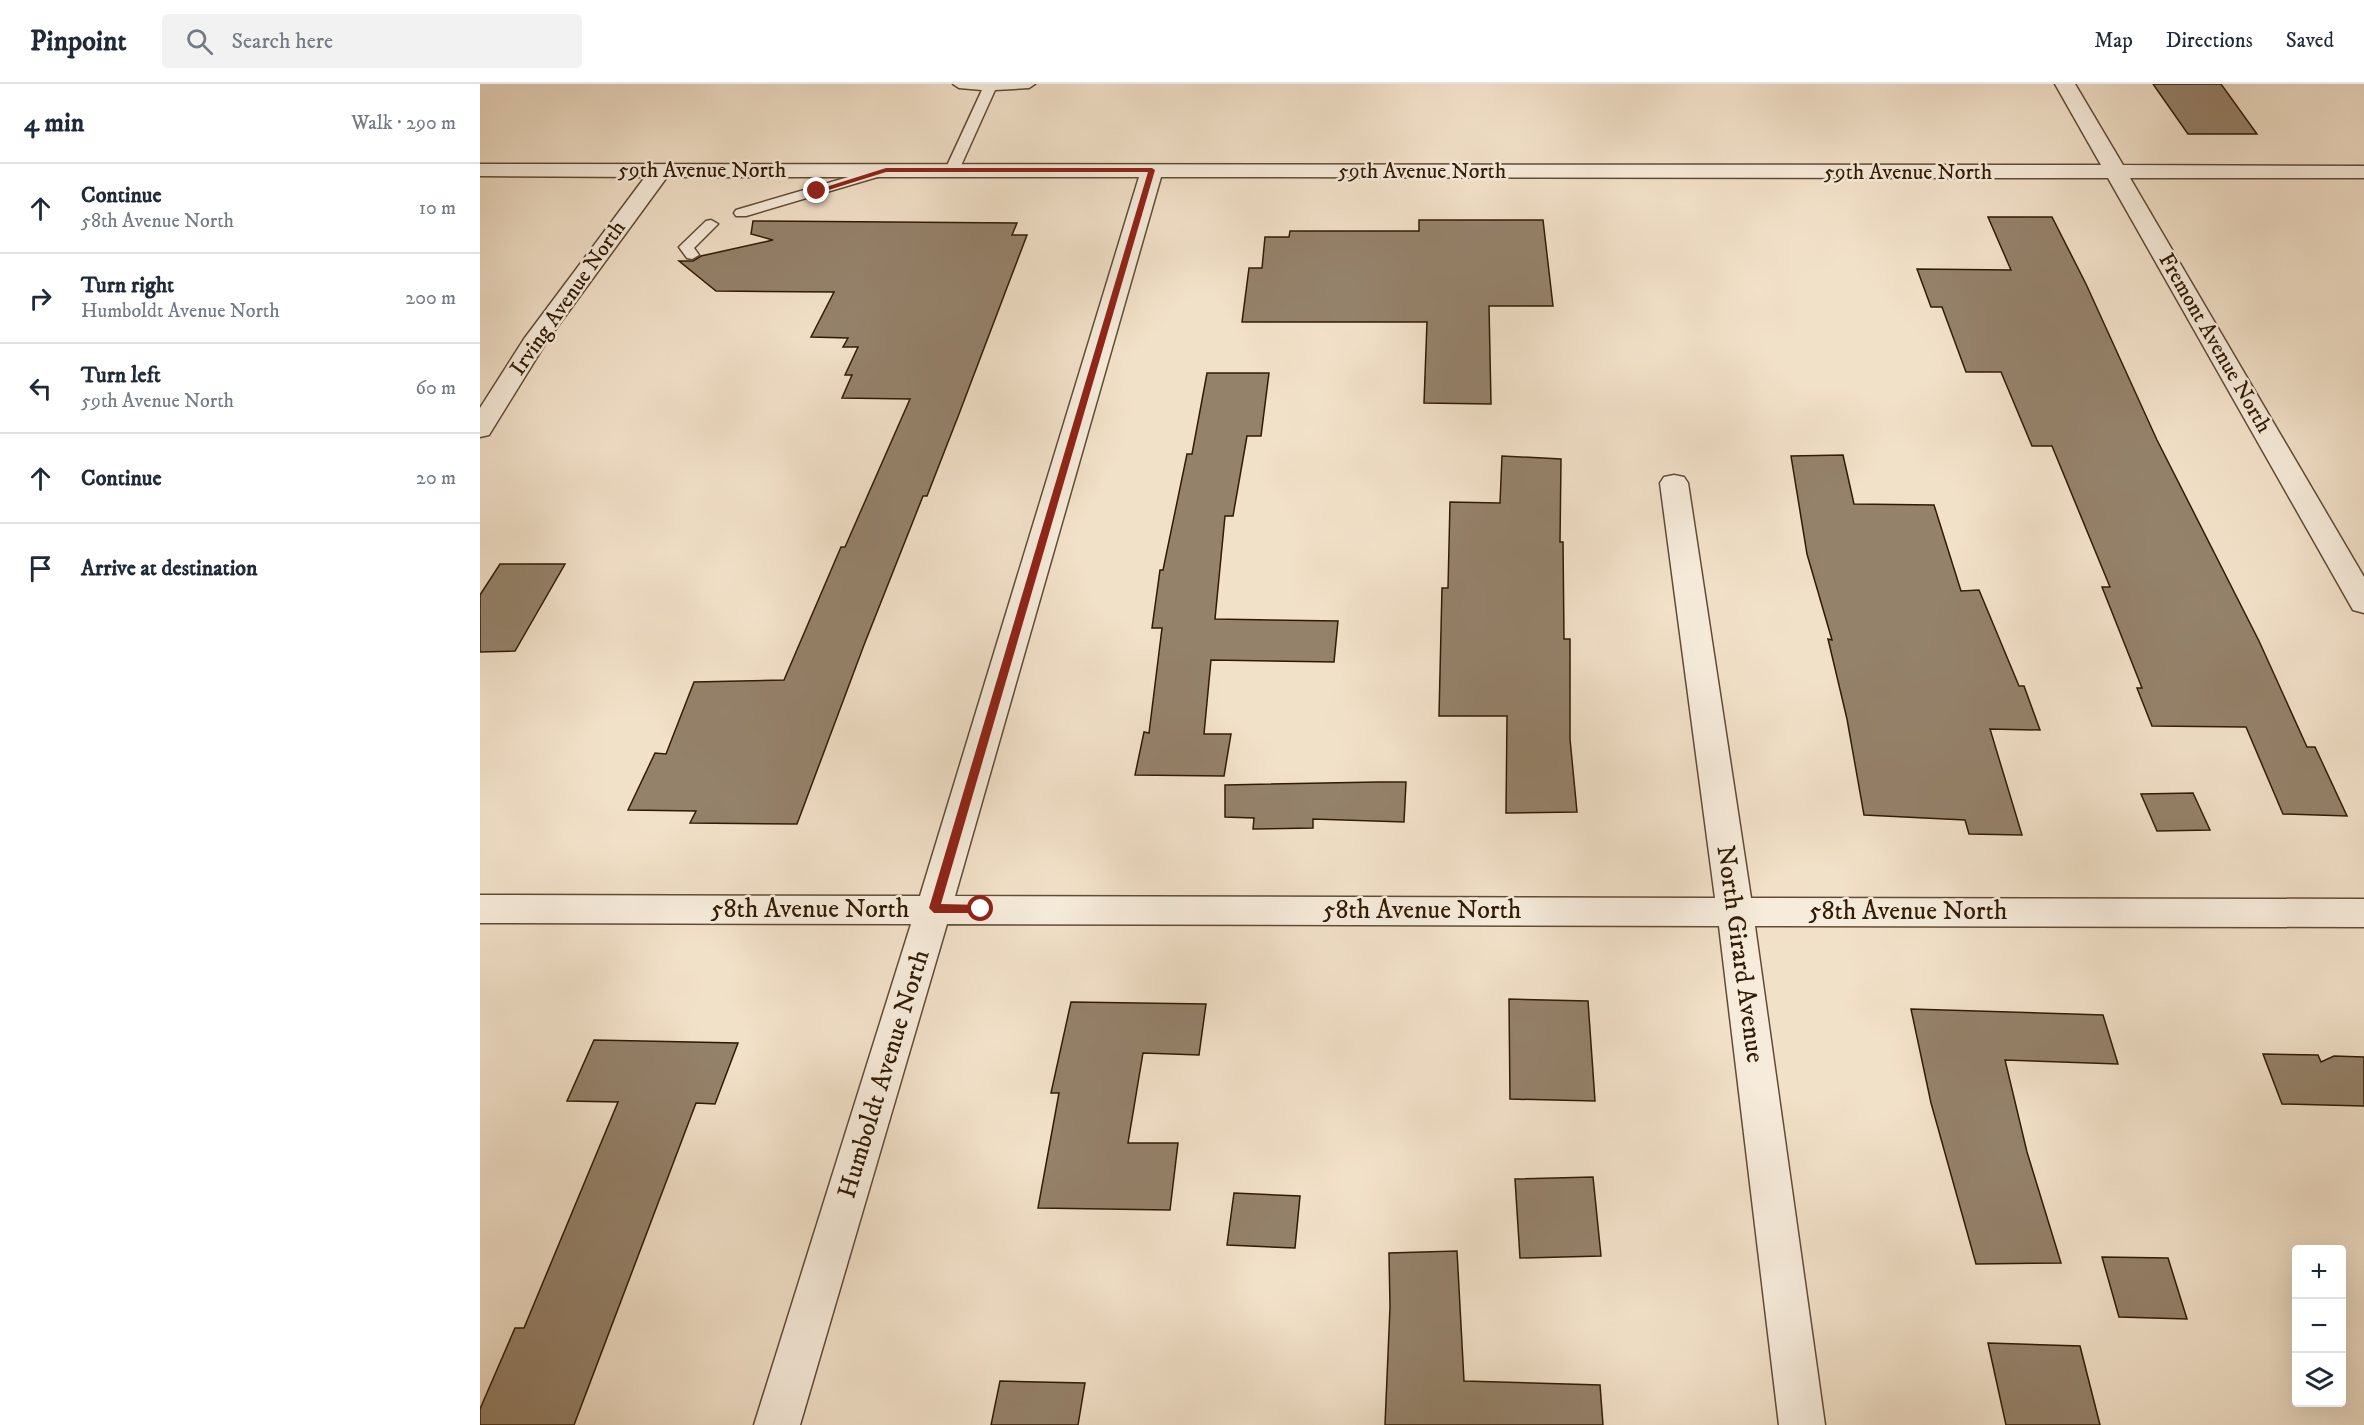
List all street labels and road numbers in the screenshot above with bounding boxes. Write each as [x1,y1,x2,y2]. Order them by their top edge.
street label: 59th Avenue North [618,157,787,184]
street label: 59th Avenue North [1338,158,1507,185]
street label: 59th Avenue North [1824,159,1993,186]
street label: Irving Avenue North [504,215,632,381]
street label: Fremont Avenue North [2153,248,2278,438]
street label: North Girard Avenue [1708,843,1772,1065]
street label: 58th Avenue North [711,893,910,926]
street label: 58th Avenue North [1323,894,1522,927]
street label: 58th Avenue North [1809,895,2008,928]
street label: Humboldt Avenue North [830,945,938,1202]

